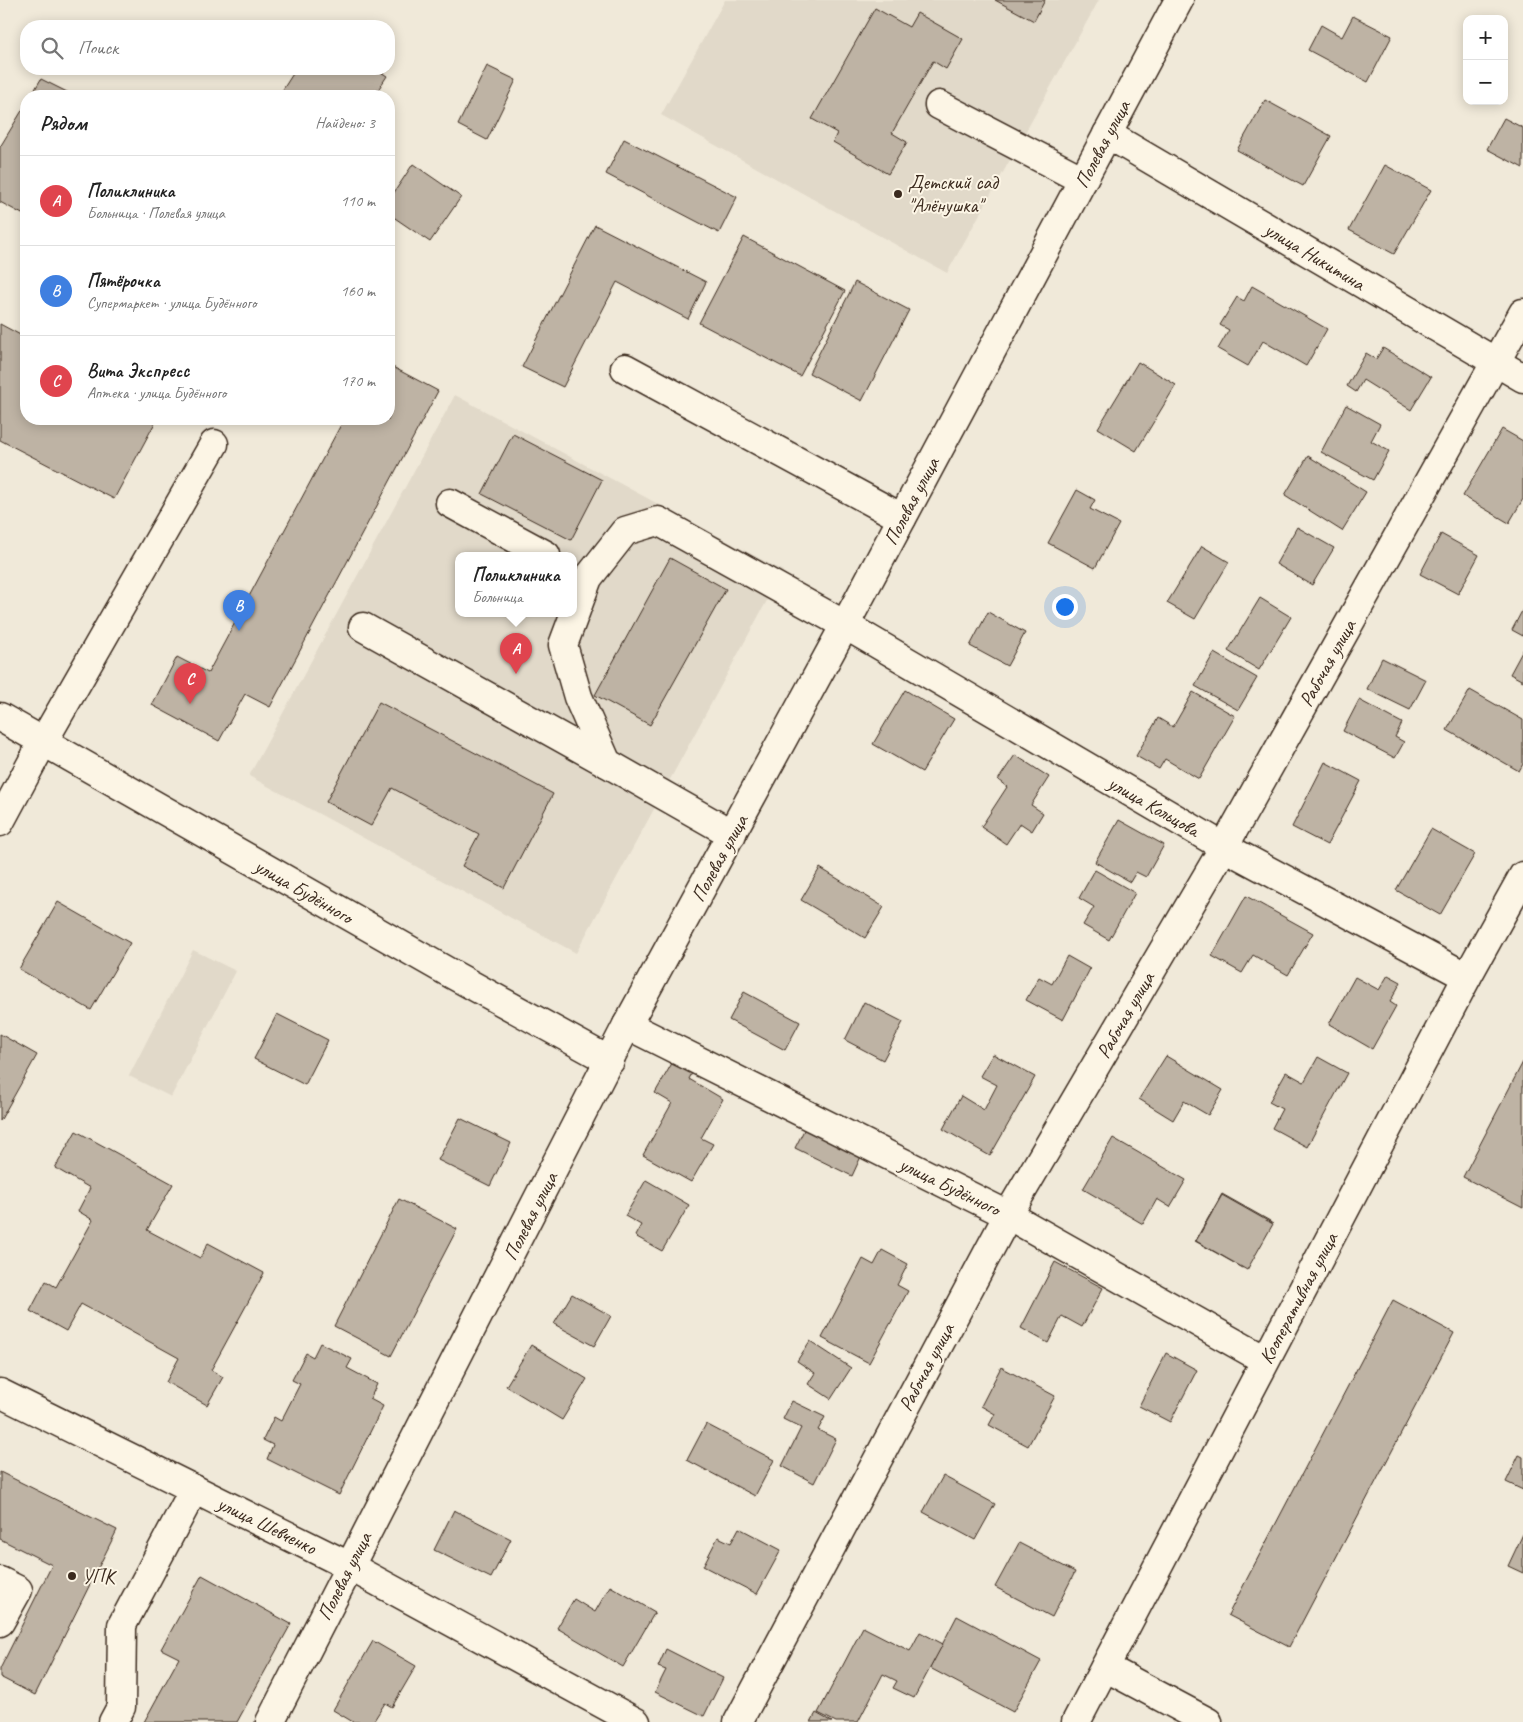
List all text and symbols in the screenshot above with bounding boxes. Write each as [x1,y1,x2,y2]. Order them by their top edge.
map controls [1463,15,1508,105]
button: + [1463,15,1508,60]
search box [20,20,395,75]
icon: search [38,34,66,62]
text: Поиск [78,36,118,60]
button: − [1463,60,1508,105]
street label: Полевая улица [1069,95,1137,192]
text: Рядом [40,110,87,136]
text: Найдено: 3 [315,113,375,133]
place label: Детский сад "Алёнушка" [908,170,999,218]
text: Поликлиника [87,179,175,203]
marker: Детский сад "Алёнушка" [892,188,904,200]
text: A [52,191,60,211]
text: 110 m [341,191,375,211]
text: Больница · Полевая улица [87,203,225,223]
street label: улица Никитина [1259,216,1370,297]
text: Пятёрочка [87,269,160,293]
text: B [52,281,60,301]
text: 160 m [341,281,375,301]
text: Супермаркет · улица Будённого [87,293,256,313]
text: Вита Экспресс [87,359,189,383]
text: C [52,371,60,391]
text: 170 m [341,371,375,391]
text: Аптека · улица Будённого [87,383,226,403]
street label: Полевая улица [878,452,946,549]
popup [455,552,577,617]
text: Поликлиника [472,563,560,587]
text: Больница [472,587,523,607]
pin: B [223,590,255,631]
your location [1052,594,1078,620]
street label: Рабочая улица [1293,614,1362,711]
pin: A [500,633,532,674]
pin: C [174,663,206,704]
street label: улица Кольцова [1103,770,1205,843]
street label: Полевая улица [685,809,754,906]
street label: улица Будённого [249,853,359,930]
street label: Рабочая улица [1091,967,1161,1063]
street label: улица Будённого [894,1151,1006,1222]
street label: Полевая улица [498,1167,564,1265]
street label: Кооперативная улица [1253,1227,1344,1368]
street label: Рабочая улица [893,1318,960,1415]
street label: улица Шевченко [212,1490,321,1561]
street label: Полевая улица [312,1527,378,1625]
place label: УПК [82,1564,117,1589]
marker: УПК [66,1570,78,1582]

